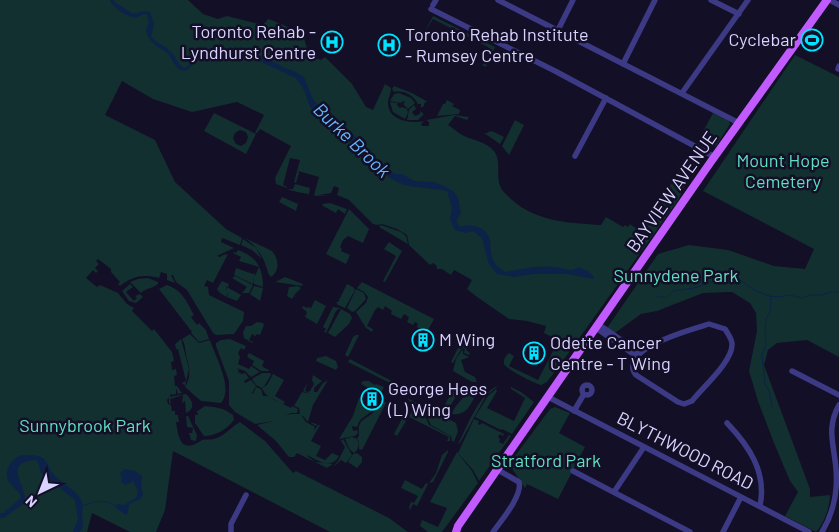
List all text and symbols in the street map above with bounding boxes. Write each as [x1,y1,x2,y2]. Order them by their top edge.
place label: Toronto Rehab - Lyndhurst Centre [181,20,316,63]
place label: Toronto Rehab Institute - Rumsey Centre [405,23,589,66]
place label: Cyclebar [728,28,796,50]
sports icon: Cyclebar [800,28,824,52]
hospital icon: Toronto Rehab - Lyndhurst Centre [320,30,344,54]
hospital icon: Toronto Rehab Institute - Rumsey Centre [377,33,401,57]
water label: Burke Brook [309,97,396,182]
street label: BAYVIEW AVENUE [621,127,721,256]
park label: Mount Hope Cemetery [736,149,830,192]
park label: Sunnydene Park [614,264,738,286]
building icon: M Wing [411,328,435,352]
place label: M Wing [439,328,495,350]
place label: Odette Cancer Centre - T Wing [550,331,671,374]
building icon: Odette Cancer Centre - T Wing [522,341,546,365]
place label: George Hees (L) Wing [387,377,487,420]
building icon: George Hees (L) Wing [360,387,384,411]
street label: BLYTHWOOD ROAD [614,406,757,494]
park label: Sunnybrook Park [19,414,151,436]
park label: Stratford Park [491,449,601,471]
north arrow [15,467,65,517]
text: N [22,492,40,511]

